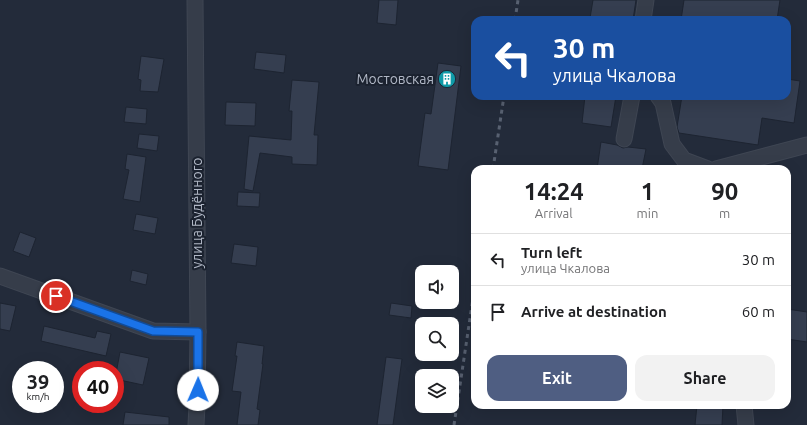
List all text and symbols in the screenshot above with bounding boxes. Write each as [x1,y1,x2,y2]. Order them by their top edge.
icon: left [487,32,539,84]
text: 30 m [553,32,615,63]
text: улица Чкалова [553,65,676,85]
building icon: Мостовская [437,69,457,89]
place label: Мостовская [356,71,434,87]
street label: улица Будённого [189,158,205,268]
text: 14:24 [524,178,584,205]
text: 1 [641,178,654,205]
text: 90 [711,178,738,205]
text: Arrival [535,206,573,220]
text: min [637,206,658,220]
text: m [719,206,730,220]
text: Turn left [521,244,582,261]
icon: left [487,249,509,271]
text: 30 m [742,251,775,268]
text: улица Чкалова [521,261,610,275]
map controls [415,265,459,413]
button: sound [415,265,459,309]
pin [39,279,73,313]
icon: arrive [45,285,67,307]
icon: arrive [487,301,509,323]
text: Arrive at destination [521,303,667,320]
text: 60 m [742,303,775,320]
button: search [415,317,459,361]
button: Exit [487,355,627,401]
button: Share [635,355,775,401]
speed limit sign: 40 [72,361,124,413]
position arrow [177,369,219,411]
button: layers [415,369,459,413]
text: 39 [27,370,49,393]
text: km/h [26,391,50,402]

